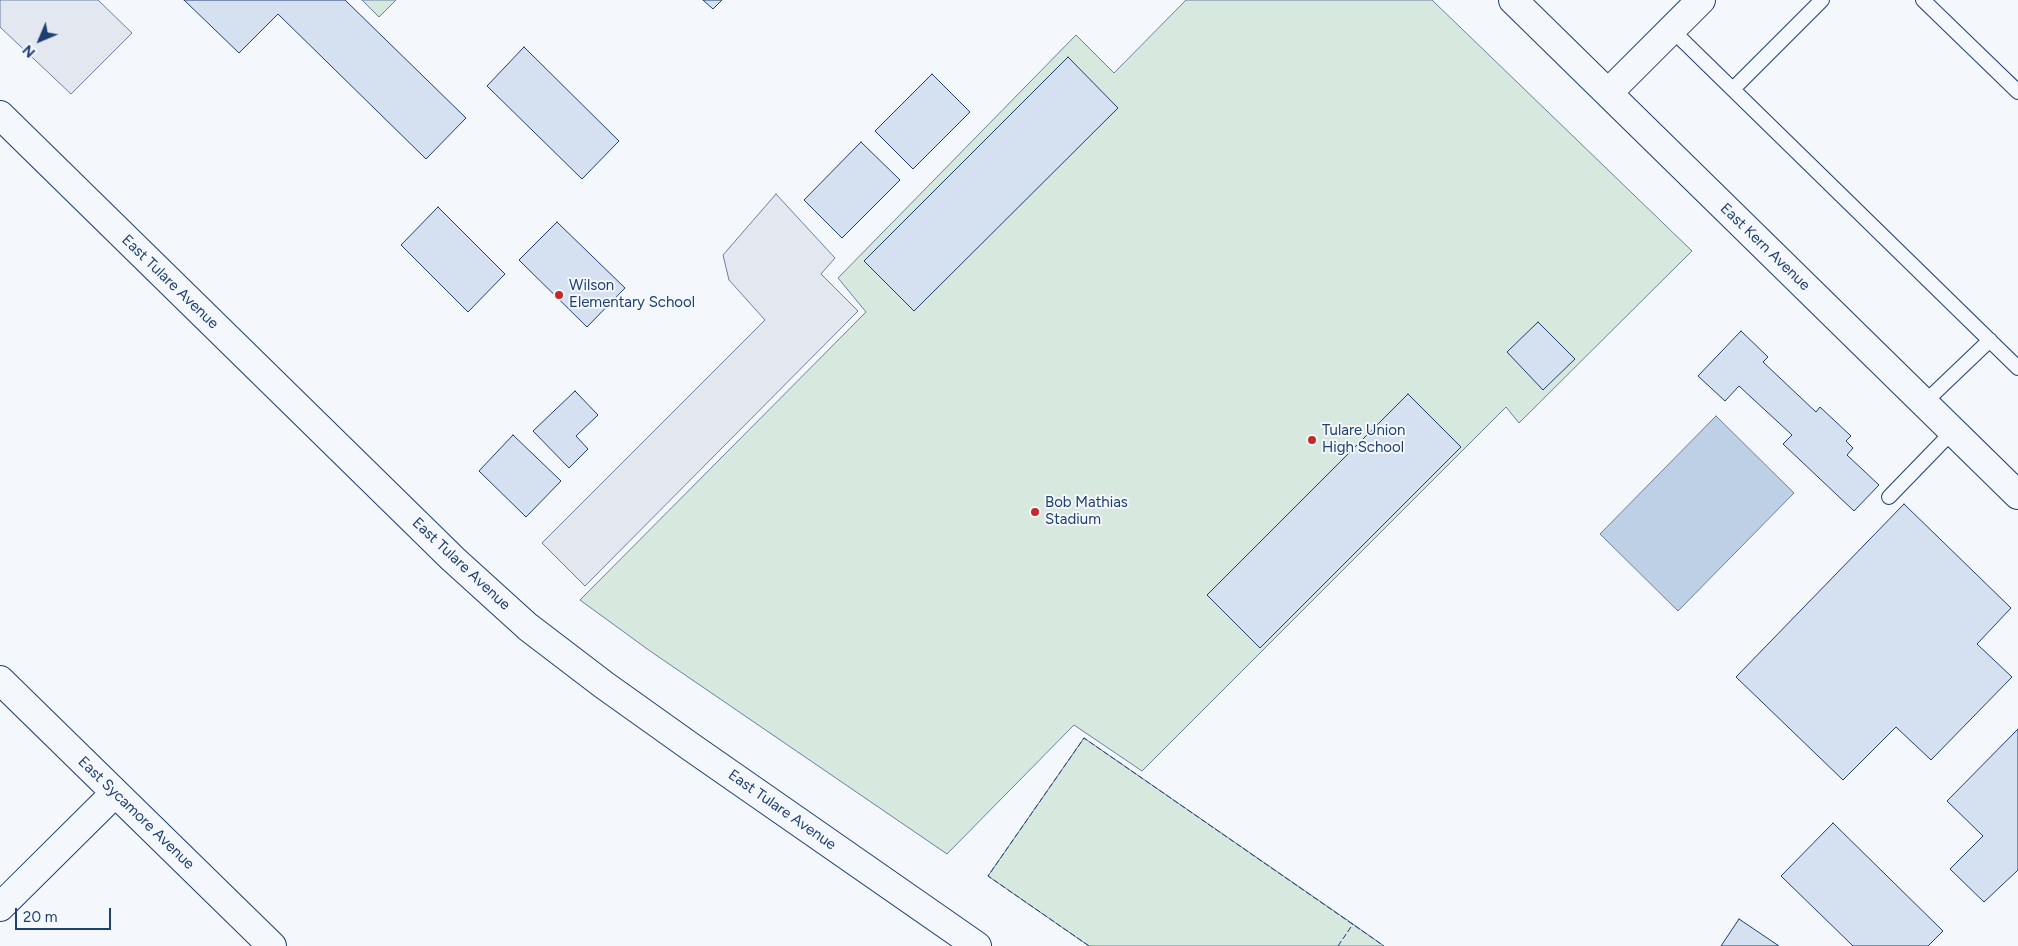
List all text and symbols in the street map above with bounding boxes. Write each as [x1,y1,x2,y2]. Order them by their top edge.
north arrow [15,15,65,65]
text: N [19,41,39,61]
street label: East Kern Avenue [1716,200,1814,294]
street label: East Tulare Avenue [118,231,222,333]
place label: Wilson Elementary School [569,277,695,312]
marker: Wilson Elementary School [553,289,565,301]
place label: Tulare Union High School [1322,422,1405,457]
marker: Tulare Union High School [1306,434,1318,446]
place label: Bob Mathias Stadium [1045,494,1128,529]
marker: Bob Mathias Stadium [1029,506,1041,518]
street label: East Tulare Avenue [408,514,514,614]
street label: East Sycamore Avenue [74,753,198,873]
street label: East Tulare Avenue [725,766,839,854]
scale bar [18,898,114,930]
text: 20 m [23,908,57,926]

